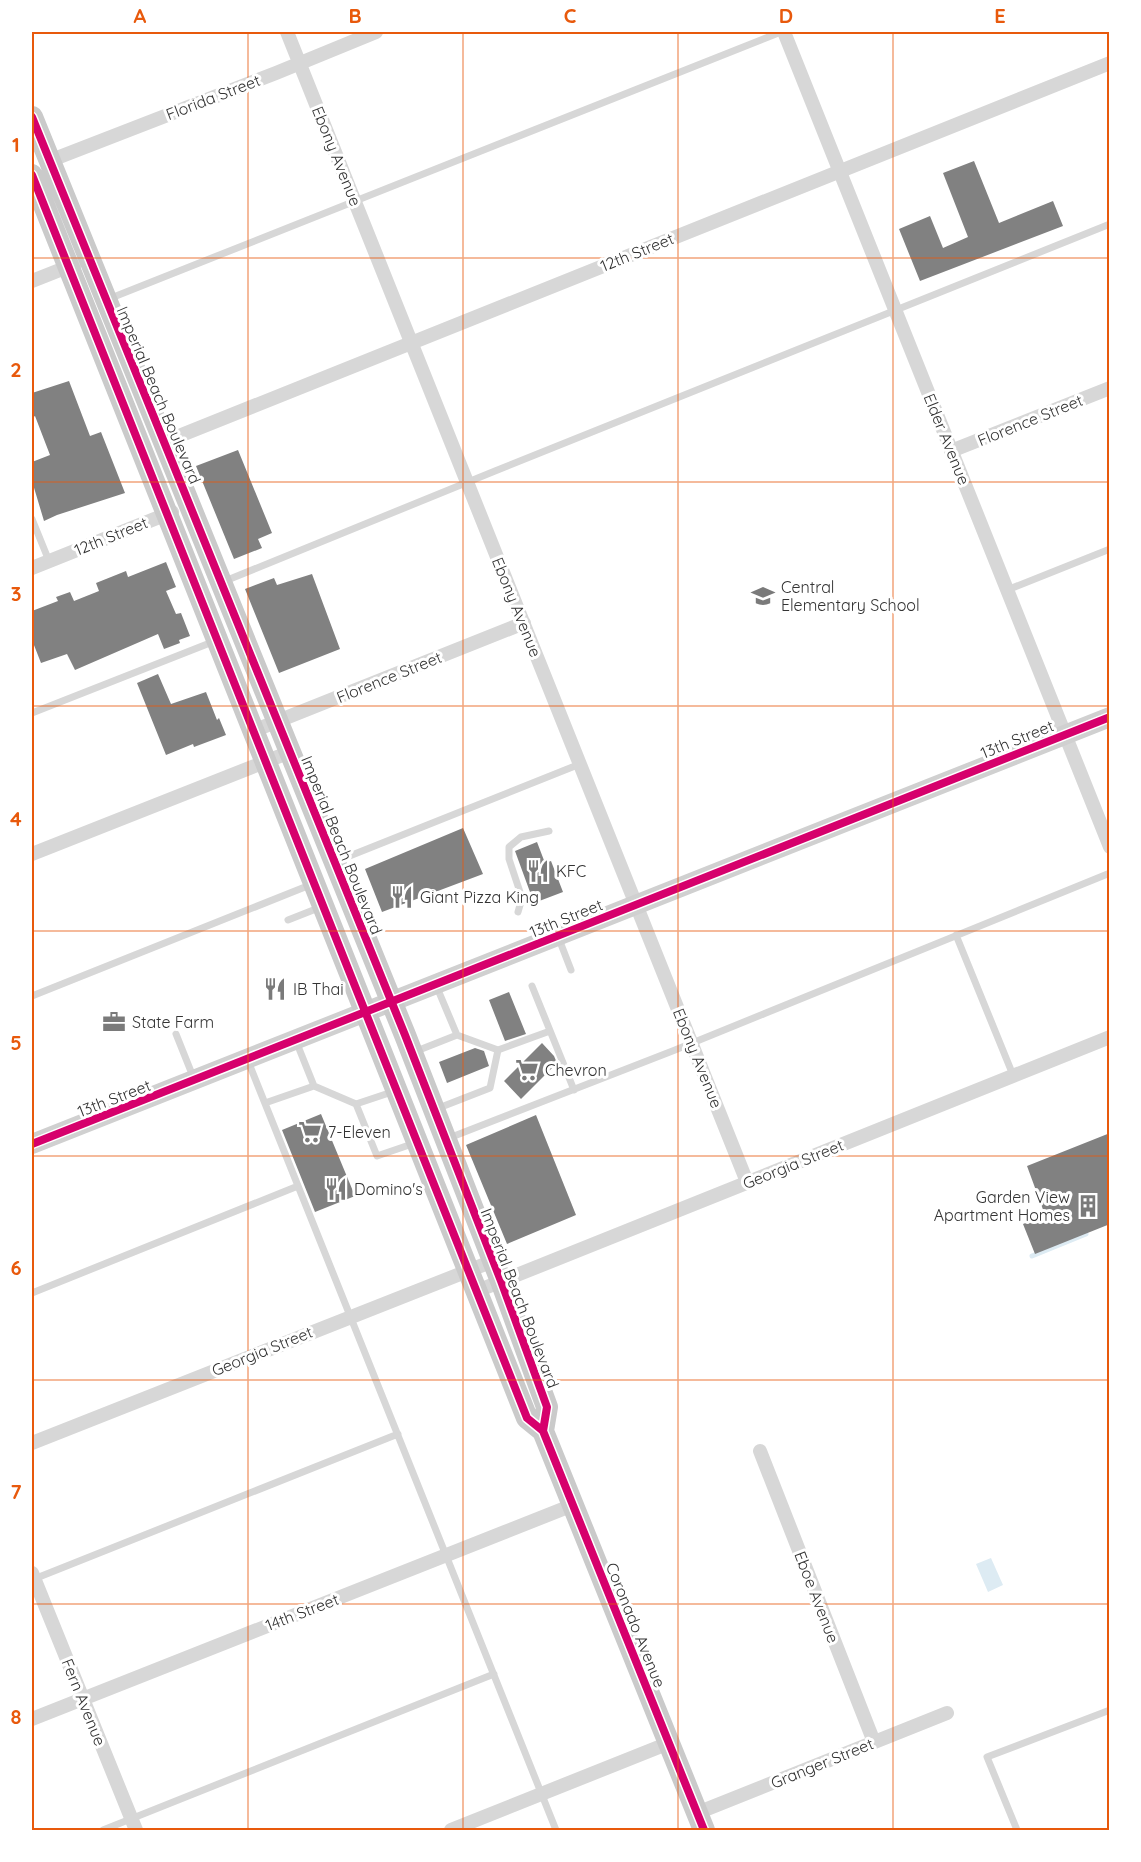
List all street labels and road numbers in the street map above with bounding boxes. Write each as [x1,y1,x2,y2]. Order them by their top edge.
street label: Florida Street [163,70,263,124]
street label: Ebony Avenue [308,103,366,209]
street label: 12th Street [597,228,677,276]
street label: Imperial Beach Boulevard [113,303,205,487]
street label: Elder Avenue [920,390,974,488]
street label: Florence Street [974,390,1086,450]
street label: 12th Street [71,512,151,560]
street label: Ebony Avenue [488,554,546,660]
street label: Florence Street [333,647,445,707]
street label: 13th Street [978,715,1056,763]
street label: Imperial Beach Boulevard [297,753,387,937]
street label: 13th Street [527,894,605,942]
street label: Ebony Avenue [669,1005,727,1111]
street label: 13th Street [75,1075,153,1121]
street label: Georgia Street [740,1135,846,1193]
street label: Imperial Beach Boulevard [476,1205,564,1391]
street label: Georgia Street [209,1322,315,1380]
street label: Eboe Avenue [790,1548,844,1646]
street label: Coronado Avenue [602,1560,670,1690]
street label: 14th Street [263,1589,341,1635]
street label: Fern Avenue [57,1655,111,1749]
street label: Granger Street [768,1733,876,1793]

